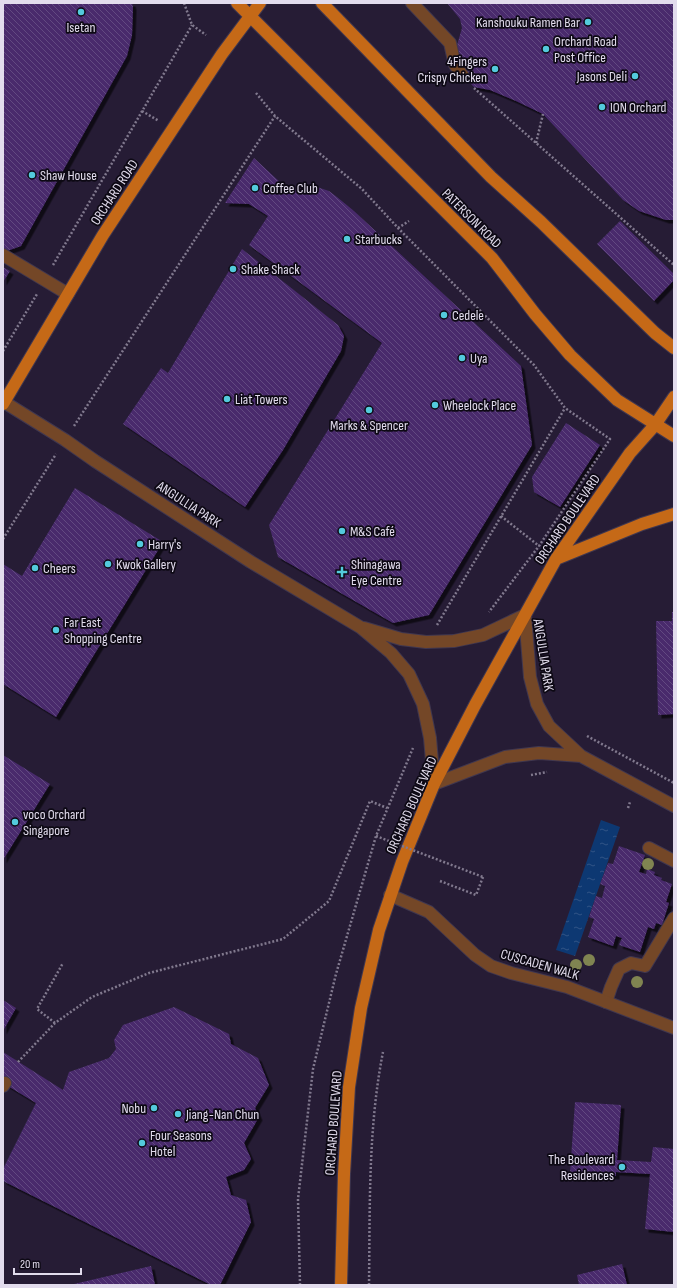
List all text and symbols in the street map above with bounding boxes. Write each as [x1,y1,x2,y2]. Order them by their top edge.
marker: Isetan [76,7,86,17]
place label: Kanshouku Ramen Bar [476,14,580,31]
marker: Kanshouku Ramen Bar [583,17,593,27]
place label: Isetan [66,19,96,36]
place label: Orchard Road Post Office [554,33,617,66]
marker: Orchard Road Post Office [541,44,551,54]
place label: 4Fingers Crispy Chicken [418,53,487,86]
marker: 4Fingers Crispy Chicken [490,64,500,74]
place label: Jasons Deli [576,68,627,85]
marker: Jasons Deli [630,71,640,81]
place label: ION Orchard [610,99,667,116]
marker: ION Orchard [597,102,607,112]
street label: ORCHARD ROAD [87,156,142,228]
place label: Shaw House [40,167,97,184]
marker: Shaw House [27,170,37,180]
place label: Coffee Club [263,180,318,197]
marker: Coffee Club [250,183,260,193]
street label: PATERSON ROAD [438,185,505,252]
place label: Starbucks [355,231,402,248]
marker: Starbucks [342,234,352,244]
place label: Shake Shack [241,261,300,278]
marker: Shake Shack [228,264,238,274]
place label: Cedele [452,307,484,324]
marker: Cedele [439,310,449,320]
place label: Uya [470,350,488,367]
marker: Uya [457,353,467,363]
place label: Liat Towers [235,391,287,408]
marker: Liat Towers [222,394,232,404]
place label: Wheelock Place [443,397,516,414]
marker: Wheelock Place [430,400,440,410]
marker: Marks & Spencer [364,405,374,415]
place label: Marks & Spencer [330,417,408,434]
street label: ORCHARD BOULEVARD [531,471,604,568]
street label: ANGULLIA PARK [153,477,224,532]
place label: M&S Café [350,523,395,540]
marker: M&S Café [337,526,347,536]
place label: Harry's [148,536,181,553]
marker: Harry's [135,539,145,549]
place label: Kwok Gallery [116,556,177,573]
place label: Shinagawa Eye Centre [351,556,402,589]
marker: Kwok Gallery [103,559,113,569]
place label: Cheers [43,560,76,577]
marker: Cheers [30,563,40,573]
marker: Shinagawa Eye Centre [336,566,348,578]
place label: Far East Shopping Centre [64,614,142,647]
street label: ANGULLIA PARK [529,617,558,693]
marker: Far East Shopping Centre [51,625,61,635]
street label: ORCHARD BOULEVARD [382,754,441,857]
place label: voco Orchard Singapore [23,806,85,839]
marker: voco Orchard Singapore [10,817,20,827]
street label: CUSCADEN WALK [499,945,582,984]
street label: ORCHARD BOULEVARD [321,1070,346,1176]
place label: Nobu [121,1100,146,1117]
marker: Nobu [149,1103,159,1113]
place label: Jiang-Nan Chun [185,1106,259,1123]
marker: Jiang-Nan Chun [173,1109,183,1119]
place label: Four Seasons Hotel [150,1127,212,1160]
marker: Four Seasons Hotel [137,1138,147,1148]
place label: The Boulevard Residences [548,1151,614,1184]
marker: The Boulevard Residences [617,1162,627,1172]
scale bar [14,1250,81,1276]
text: 20 m [20,1257,40,1272]

